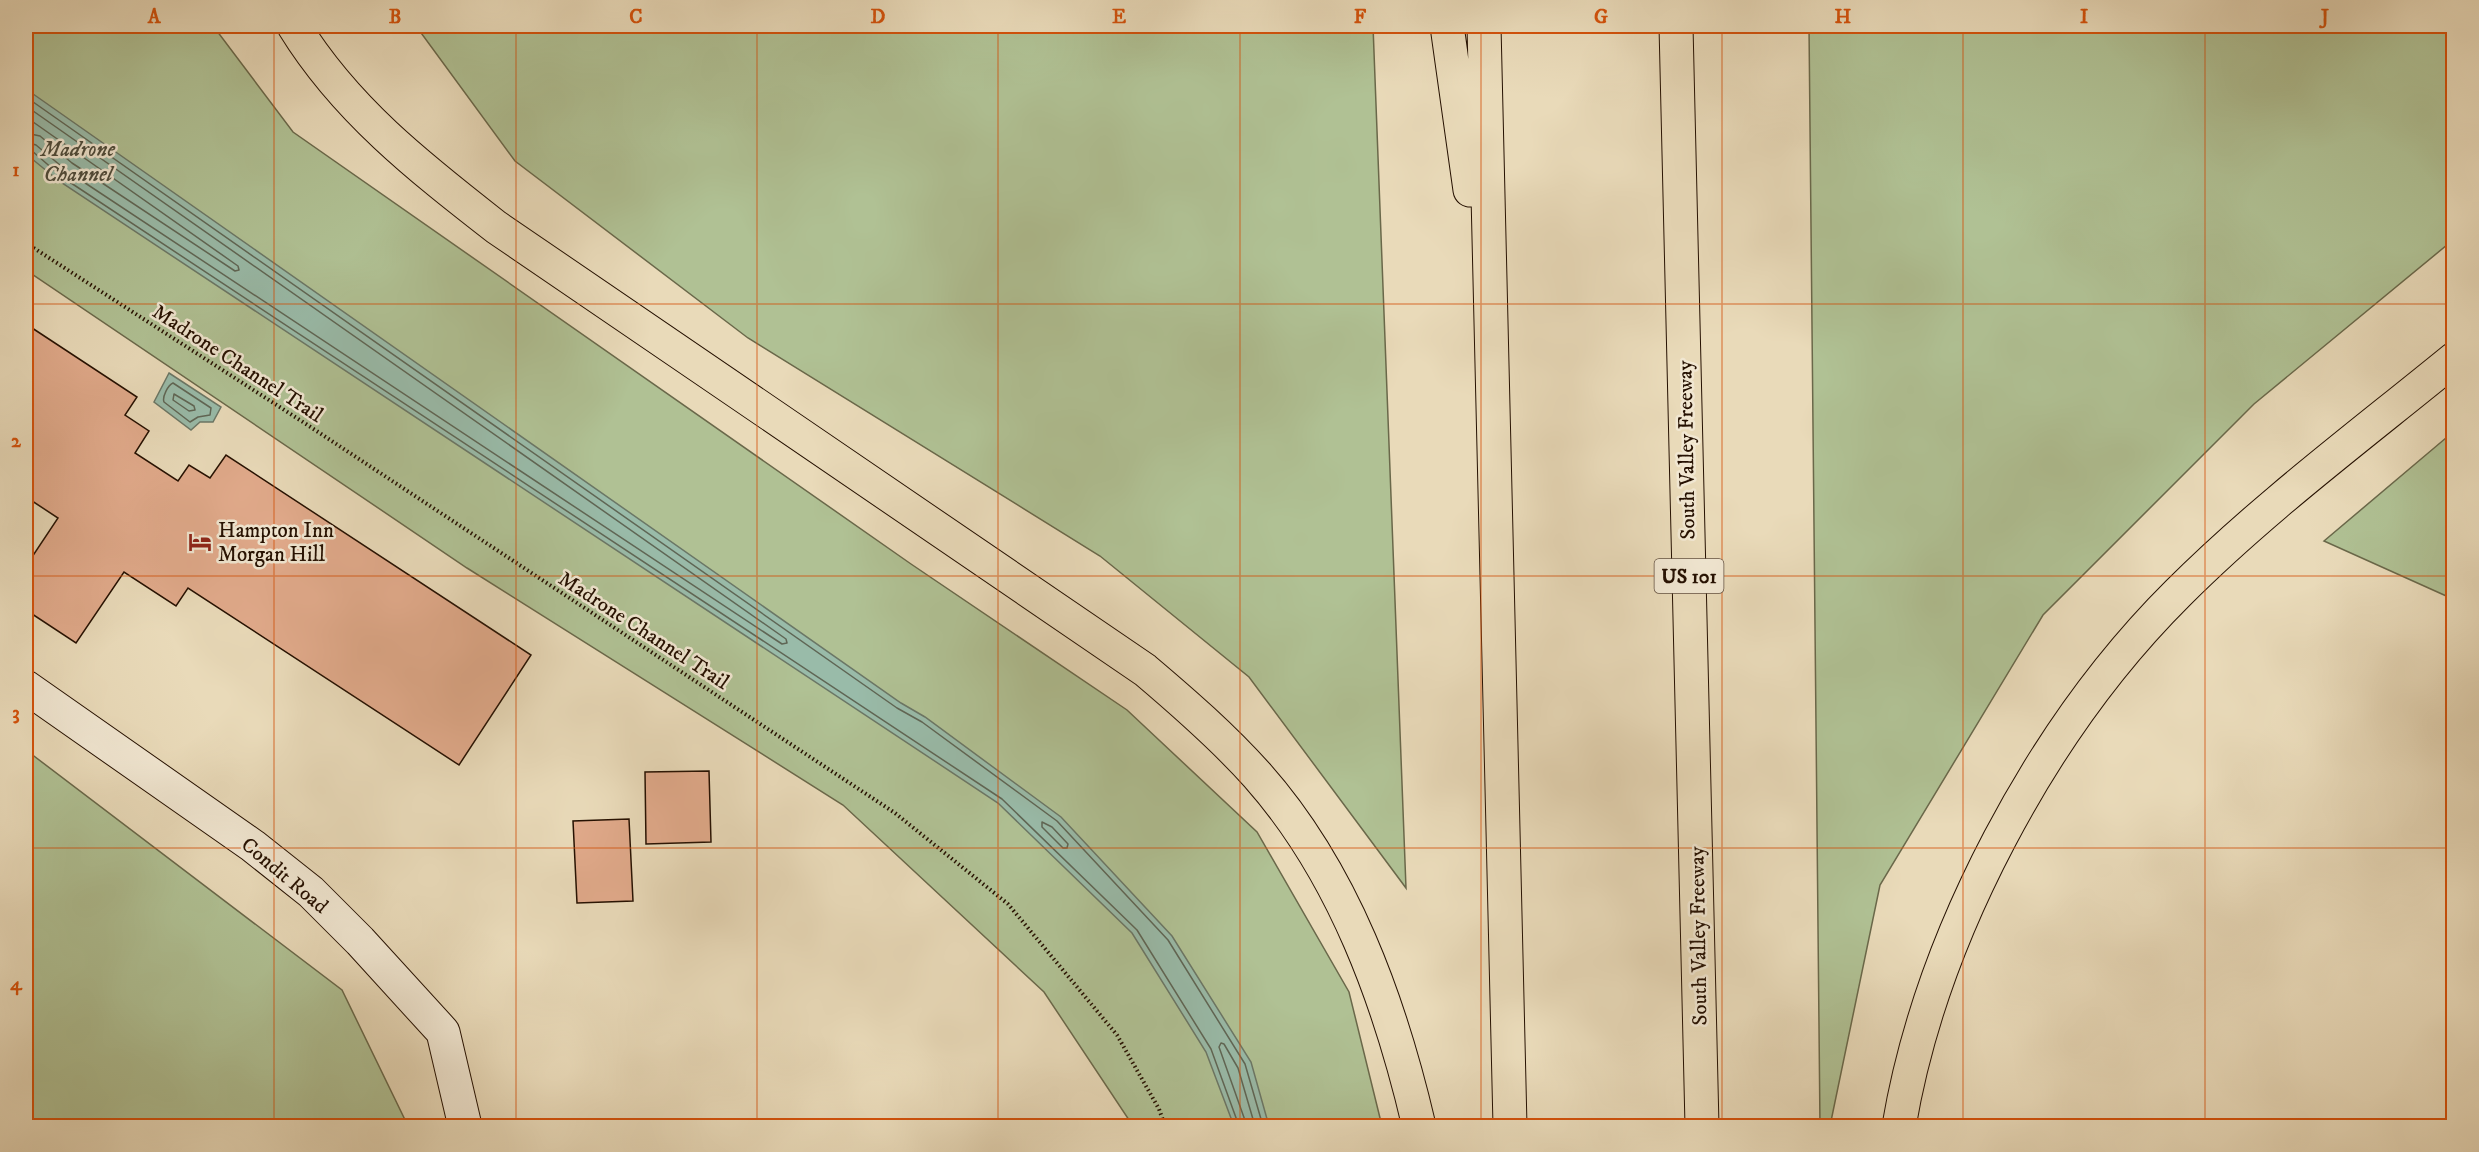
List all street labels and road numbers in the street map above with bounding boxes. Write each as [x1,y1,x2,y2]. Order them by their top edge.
street label: Madrone Channel Trail [147,299,328,429]
street label: South Valley Freeway [1672,359,1702,540]
road number: US 101 [1654,559,1724,593]
street label: Madrone Channel Trail [553,566,734,696]
street label: Condit Road [236,832,334,920]
street label: South Valley Freeway [1684,845,1714,1026]

